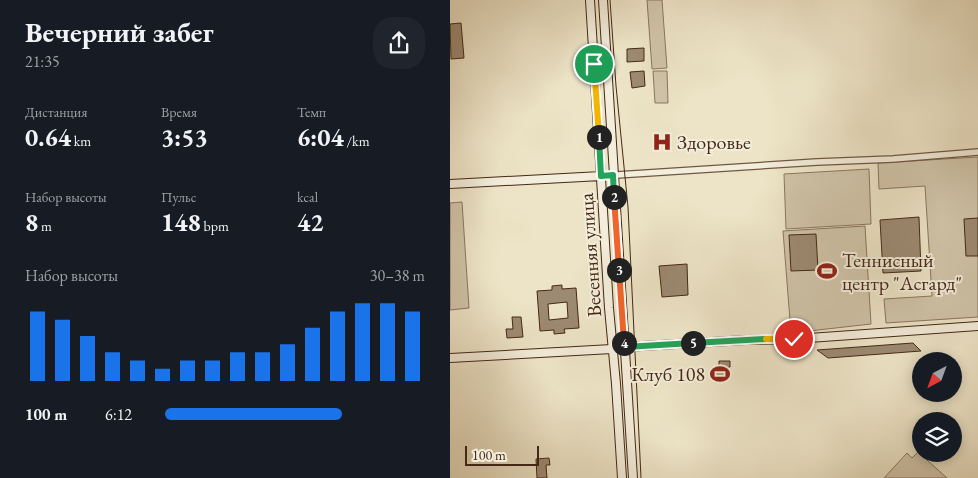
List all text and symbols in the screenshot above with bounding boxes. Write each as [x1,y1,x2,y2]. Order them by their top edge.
text: Вечерний забег [25,14,214,50]
button: share [373,17,425,69]
pin [573,43,615,85]
icon: arrive [580,50,608,78]
text: 21:35 [25,51,60,72]
text: Дистанция [25,103,87,121]
text: Время [161,103,197,121]
text: Темп [297,103,326,121]
text: 0.64 [25,121,71,153]
text: 3:53 [161,121,208,153]
text: 6:04 [297,121,344,153]
pin: 1 [586,124,612,150]
text: 1 [596,128,603,146]
place label: Здоровье [677,129,751,155]
hospital icon: Здоровье [651,131,673,153]
text: km [71,132,91,150]
text: /km [344,132,370,150]
pin: 2 [602,184,626,210]
text: Набор высоты [25,188,106,206]
text: Пульс [161,188,196,206]
text: kcal [297,188,318,206]
text: 2 [611,188,618,206]
street label: Весенняя улица [573,192,607,318]
text: 8 [25,206,38,238]
text: 148 [161,206,201,238]
text: 42 [297,206,323,238]
text: m [38,217,52,235]
text: bpm [201,217,229,235]
place label: Теннисный центр "Асгард" [842,247,962,296]
pin: 3 [606,258,632,282]
sports icon: Теннисный центр "Асгард" [816,260,838,282]
text: 3 [616,261,623,279]
text: Набор высоты [25,265,118,286]
text: 30–38 m [370,265,425,286]
pin [773,318,815,360]
icon: check [780,325,808,353]
pin: 4 [612,330,636,356]
pin: 5 [680,330,706,356]
text: 4 [621,334,628,352]
text: 5 [690,334,697,352]
north arrow [912,352,962,402]
map controls [912,352,962,462]
place label: Клуб 108 [631,361,705,387]
sports icon: Клуб 108 [709,363,731,385]
text: 100 m [25,404,67,425]
text: 6:12 [105,404,132,425]
button: layers [912,412,962,462]
scale bar [465,443,539,466]
text: 100 m [472,446,506,464]

